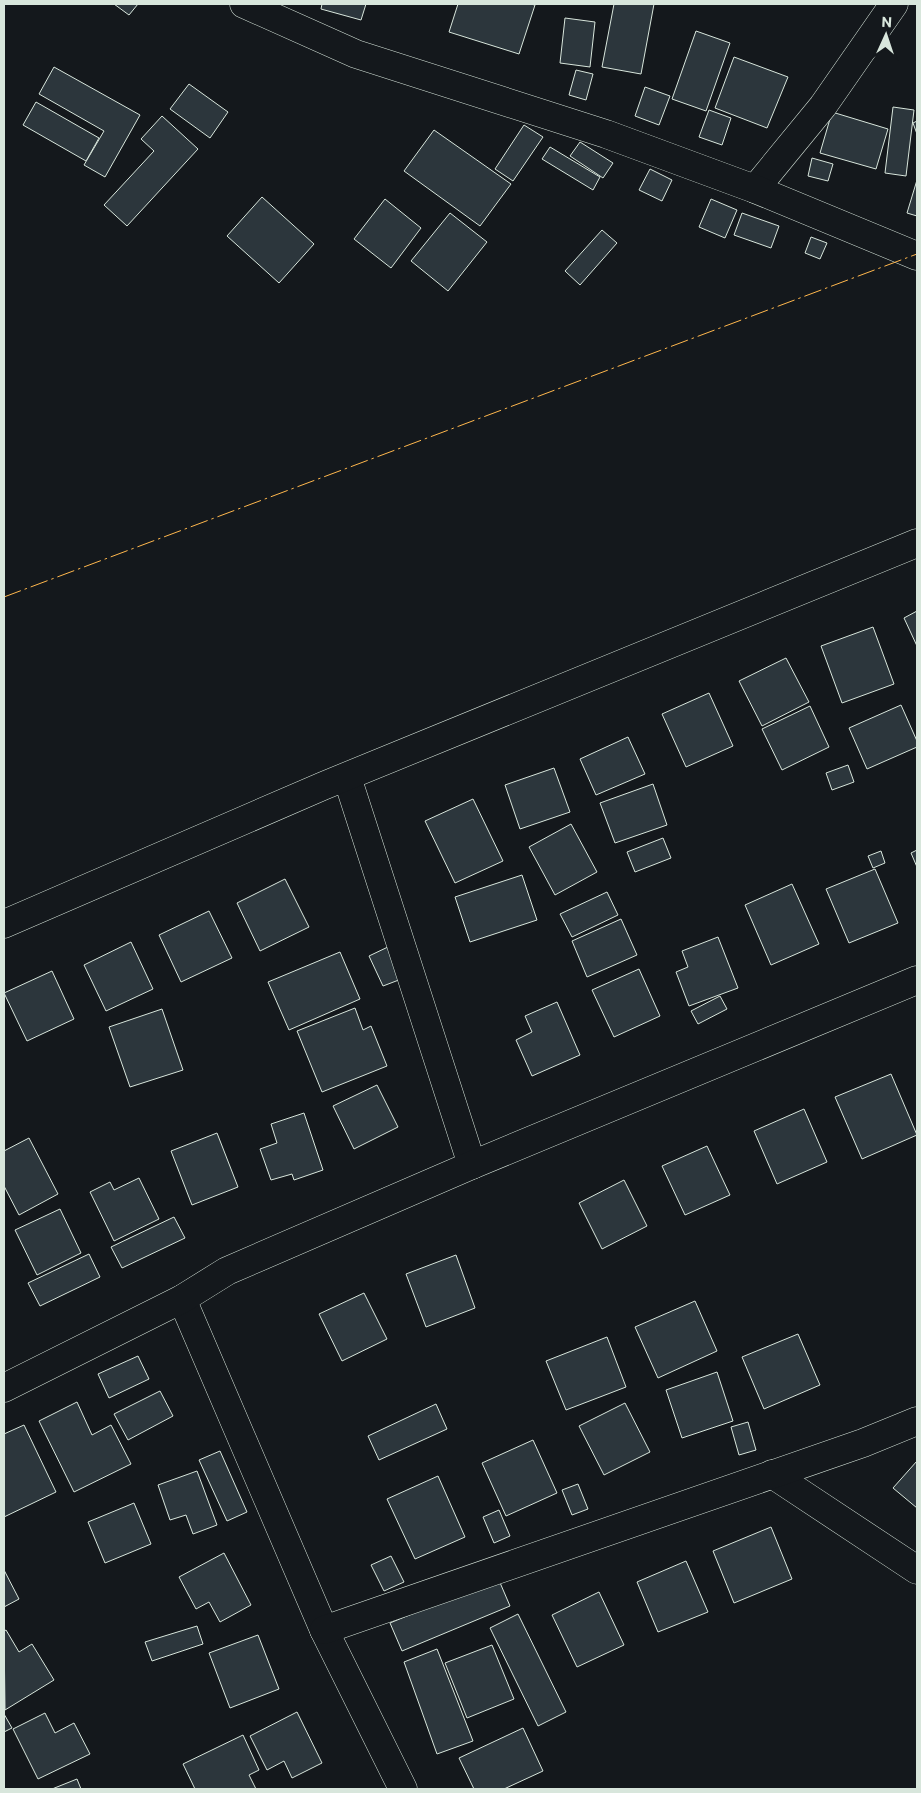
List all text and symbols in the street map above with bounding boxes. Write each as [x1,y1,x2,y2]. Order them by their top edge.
north arrow [861,10,911,60]
text: N [881,13,892,30]

